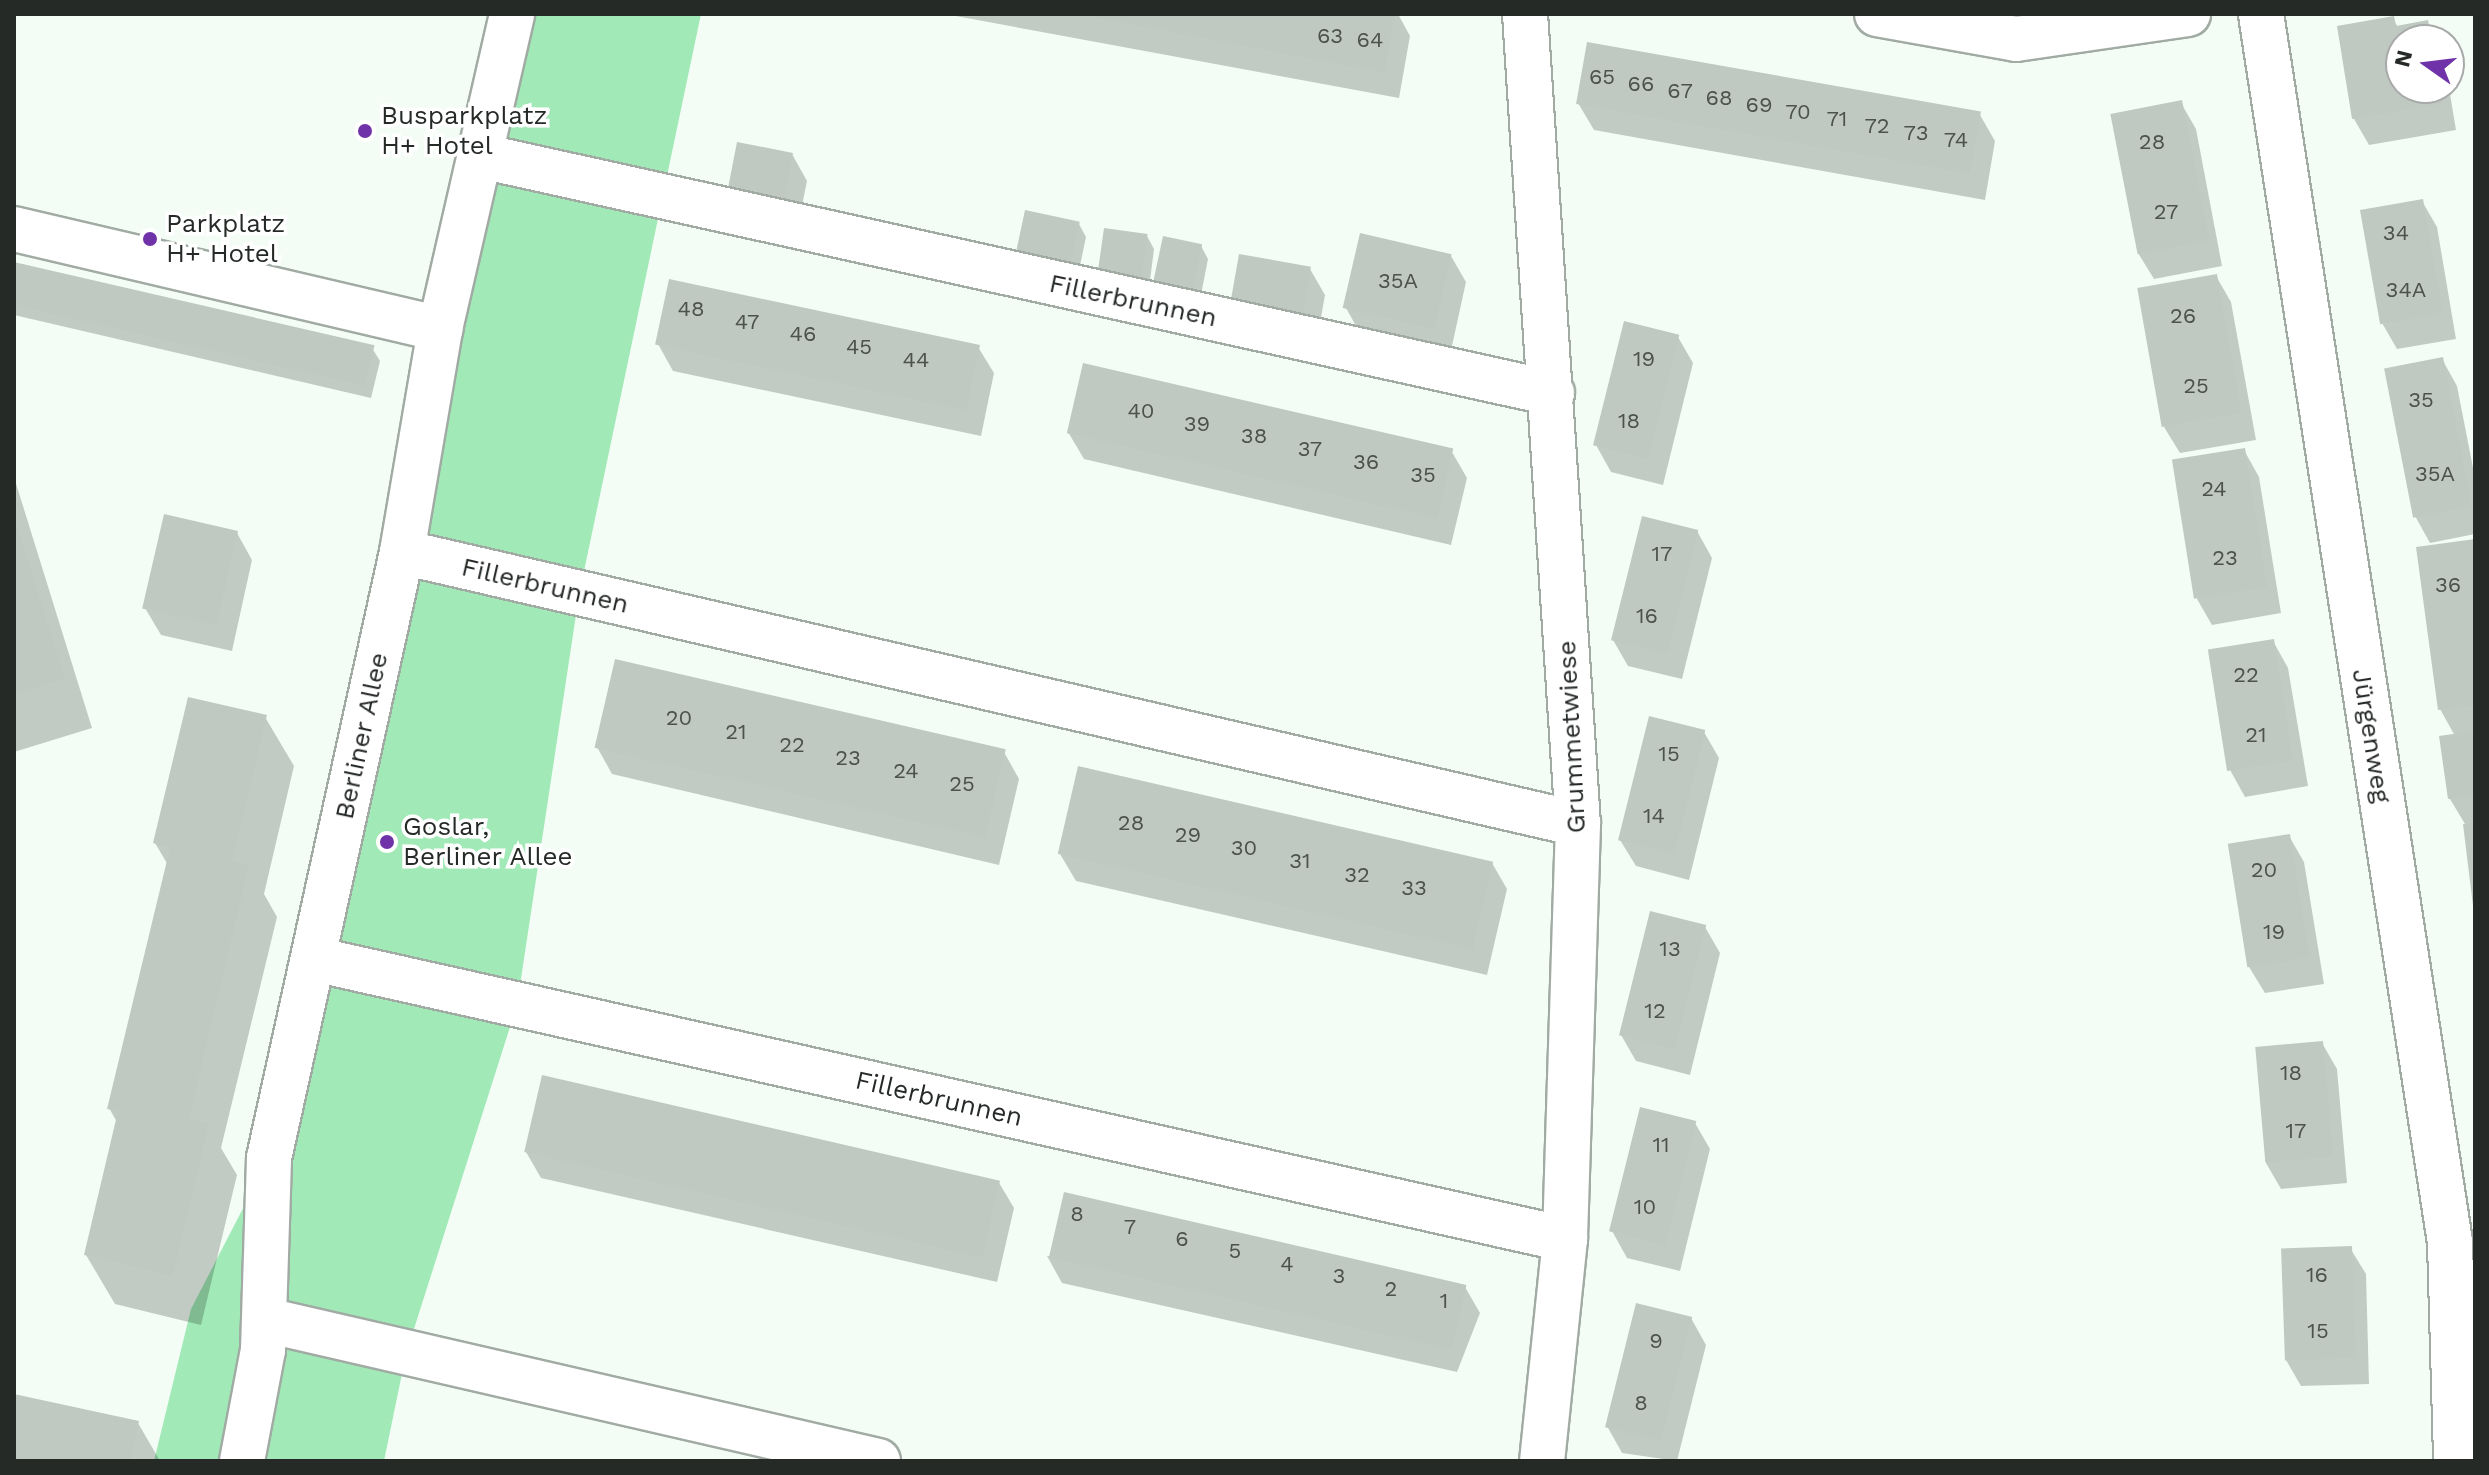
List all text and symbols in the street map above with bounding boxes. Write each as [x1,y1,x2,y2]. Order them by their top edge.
house number: 63 [1317,23,1343,49]
north arrow [2385,24,2465,104]
house number: 64 [1357,27,1383,53]
text: N [2389,48,2417,69]
house number: 65 [1589,64,1615,90]
house number: 66 [1628,71,1654,97]
house number: 67 [1667,78,1693,104]
house number: 68 [1706,85,1732,111]
house number: 69 [1746,92,1772,118]
house number: 70 [1785,99,1811,125]
place label: Busparkplatz H+ Hotel [381,100,547,162]
house number: 71 [1827,106,1847,132]
house number: 72 [1864,113,1890,139]
house number: 73 [1903,120,1929,146]
marker: Busparkplatz H+ Hotel [356,122,374,140]
house number: 74 [1944,127,1968,153]
house number: 28 [2139,129,2165,155]
house number: 27 [2154,199,2178,225]
place label: Parkplatz H+ Hotel [166,208,285,270]
house number: 34 [2383,220,2409,246]
marker: Parkplatz H+ Hotel [141,230,159,248]
street label: Fillerbrunnen [1046,268,1220,334]
house number: 35A [1378,268,1418,294]
house number: 34A [2386,277,2426,303]
house number: 48 [678,296,704,322]
house number: 26 [2170,303,2196,329]
house number: 47 [735,309,759,335]
house number: 46 [790,321,816,347]
house number: 45 [846,334,872,360]
house number: 19 [1633,346,1655,372]
house number: 44 [903,347,929,373]
house number: 25 [2183,373,2209,399]
house number: 35 [2408,387,2434,413]
house number: 40 [1127,398,1155,424]
house number: 18 [1618,408,1640,434]
house number: 39 [1184,411,1210,437]
house number: 38 [1241,423,1267,449]
house number: 37 [1298,436,1322,462]
house number: 36 [1353,449,1379,475]
house number: 35A [2415,461,2455,487]
house number: 35 [1410,462,1436,488]
house number: 24 [2201,476,2227,502]
house number: 17 [1652,541,1672,567]
house number: 23 [2212,545,2238,571]
street label: Fillerbrunnen [458,552,632,620]
house number: 36 [2435,572,2461,598]
house number: 16 [1636,603,1658,629]
street label: Grummetwiese [1551,640,1593,834]
street label: Berliner Allee [329,649,395,823]
house number: 22 [2233,662,2259,688]
street label: Jürgenweg [2345,667,2397,805]
house number: 20 [666,705,692,731]
house number: 21 [725,719,747,745]
house number: 21 [2245,722,2267,748]
house number: 22 [779,732,805,758]
house number: 15 [1658,741,1680,767]
house number: 23 [835,745,861,771]
house number: 24 [893,758,919,784]
house number: 25 [949,771,975,797]
house number: 14 [1643,803,1665,829]
house number: 28 [1118,810,1144,836]
place label: Goslar, Berliner Allee [403,811,574,872]
house number: 29 [1175,822,1201,848]
marker: Goslar, Berliner Allee [378,833,396,851]
house number: 30 [1231,835,1257,861]
house number: 31 [1289,848,1311,874]
house number: 20 [2251,857,2277,883]
house number: 32 [1344,862,1370,888]
house number: 33 [1401,875,1427,901]
house number: 19 [2263,919,2285,945]
house number: 13 [1659,936,1681,962]
house number: 12 [1644,998,1666,1024]
house number: 18 [2280,1060,2302,1086]
street label: Fillerbrunnen [852,1065,1026,1133]
house number: 17 [2286,1118,2306,1144]
house number: 11 [1652,1132,1670,1158]
house number: 10 [1634,1194,1656,1220]
house number: 8 [1070,1201,1084,1227]
house number: 7 [1124,1214,1136,1240]
house number: 6 [1175,1226,1189,1252]
house number: 5 [1229,1238,1241,1264]
house number: 4 [1280,1251,1294,1277]
house number: 16 [2306,1262,2328,1288]
house number: 3 [1333,1263,1345,1289]
house number: 2 [1385,1276,1397,1302]
house number: 1 [1440,1288,1448,1314]
house number: 15 [2307,1318,2329,1344]
house number: 9 [1649,1328,1663,1354]
house number: 8 [1634,1390,1648,1416]

